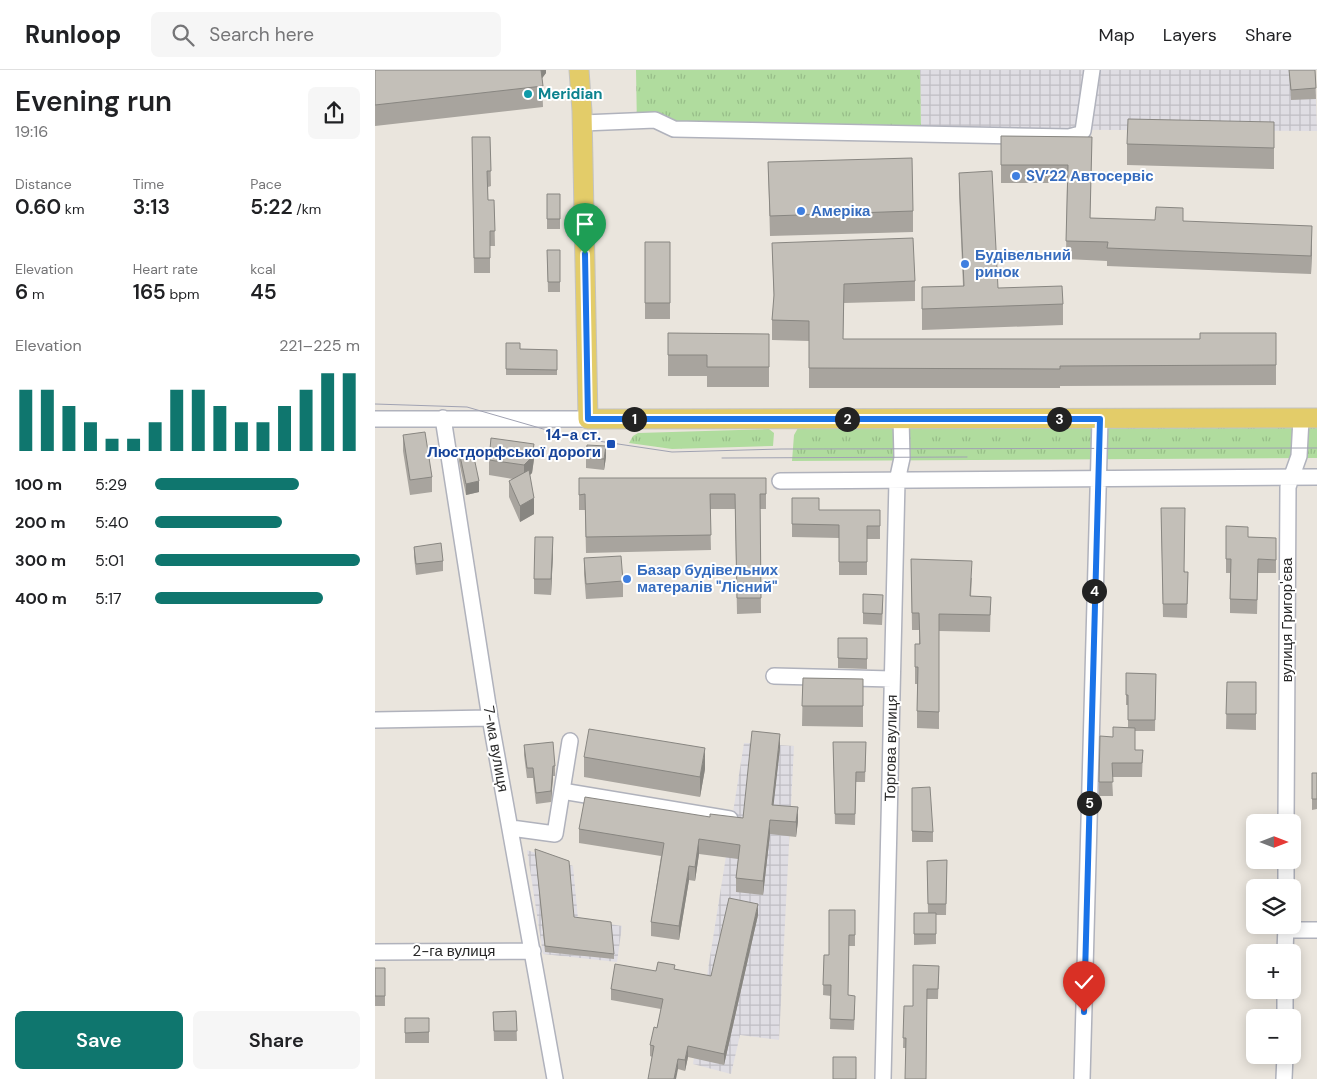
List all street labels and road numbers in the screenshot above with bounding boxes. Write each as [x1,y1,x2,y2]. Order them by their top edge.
street label: вулиця Григор'єва [1277,557,1297,682]
street label: Торгова вулиця [880,694,902,802]
street label: 7-ма вулиця [479,704,513,794]
street label: 2-га вулиця [413,941,495,961]

